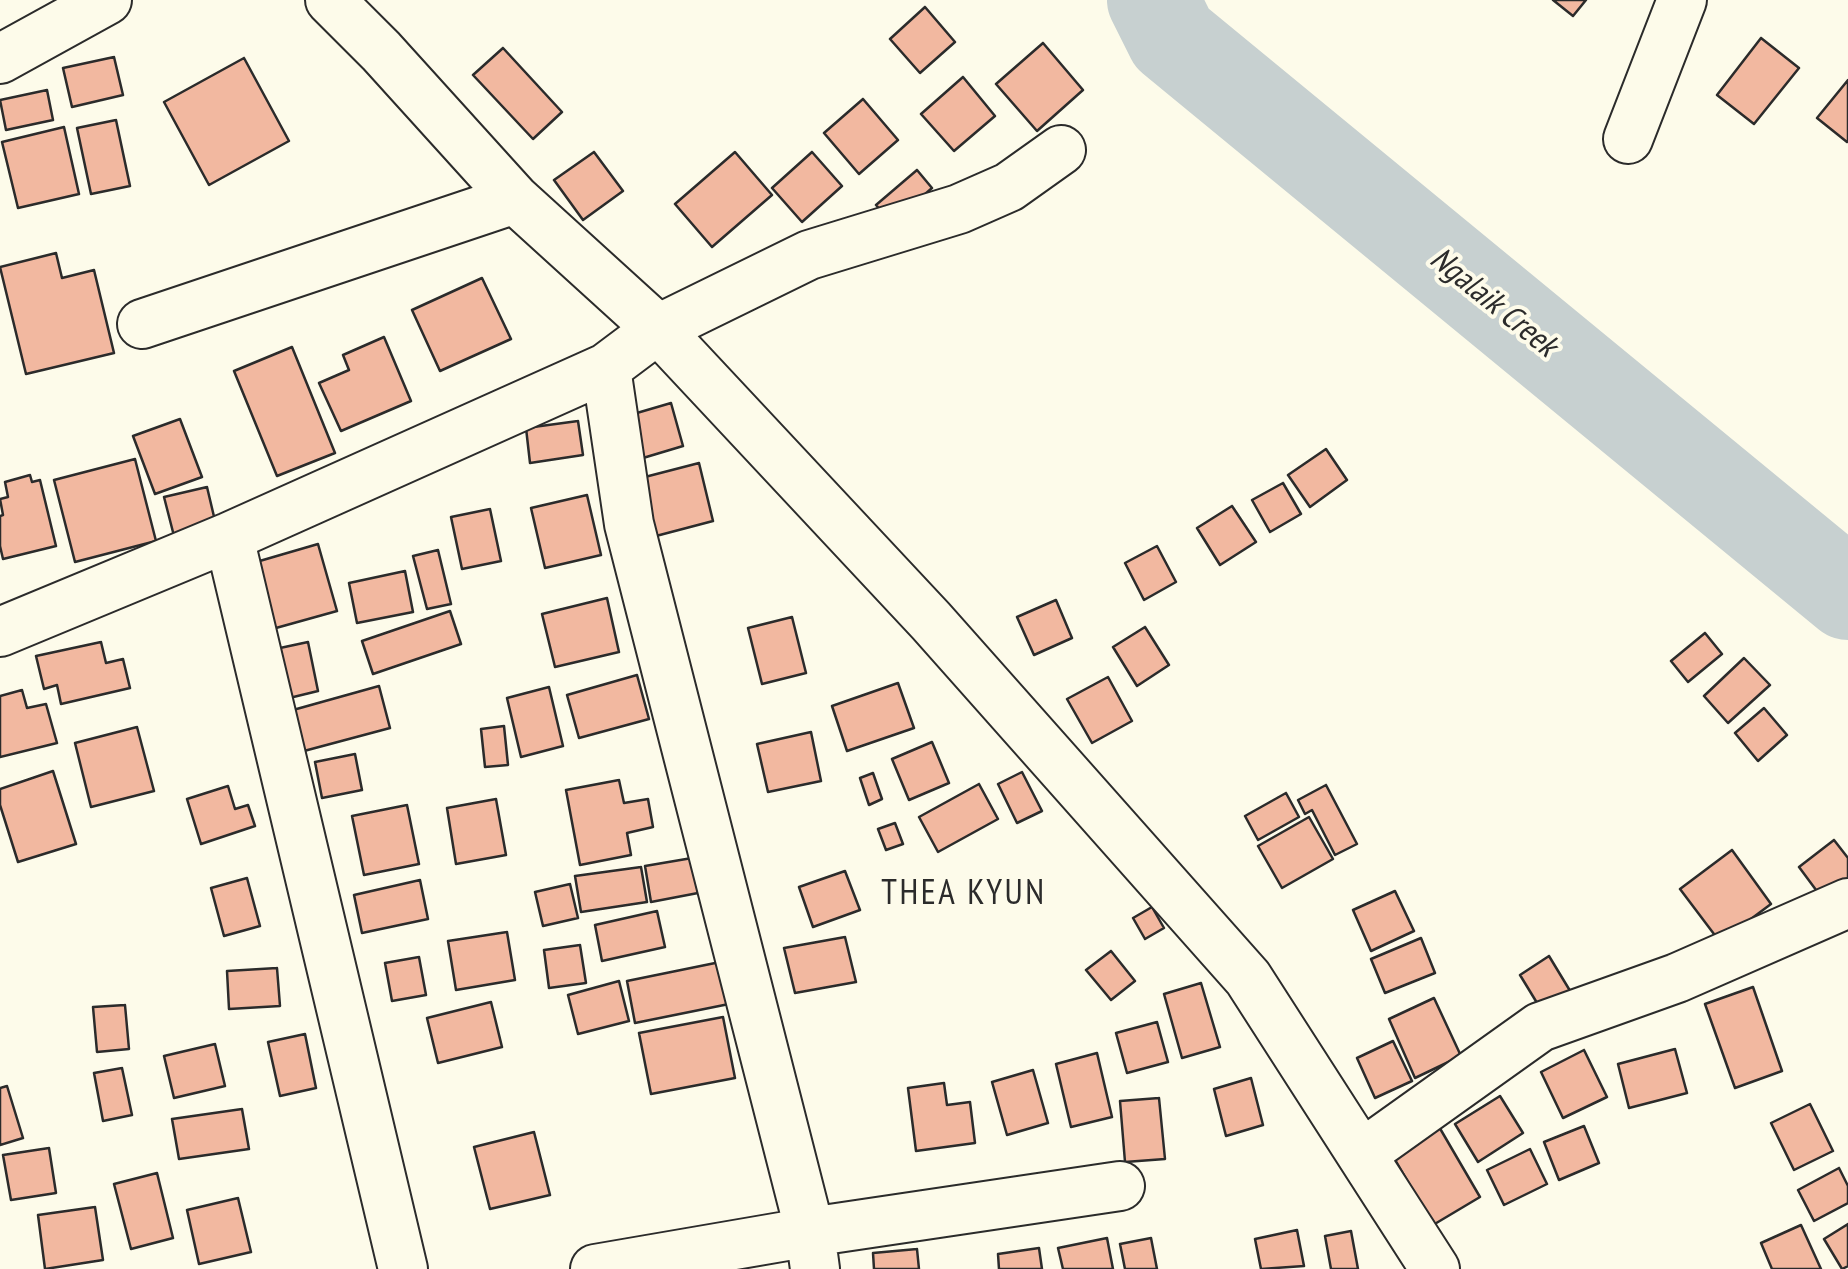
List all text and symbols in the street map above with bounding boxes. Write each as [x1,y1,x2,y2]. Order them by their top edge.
water label: Ngalaik Creek [1422,240,1564,366]
district label: THEA KYUN [881,873,1047,915]

